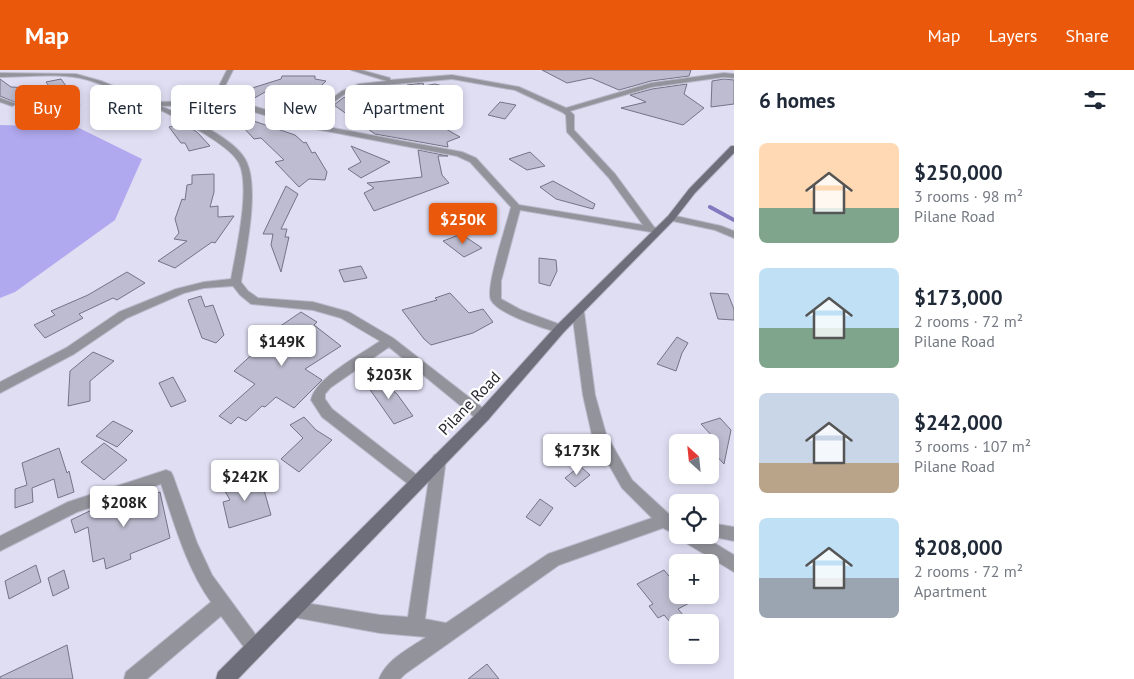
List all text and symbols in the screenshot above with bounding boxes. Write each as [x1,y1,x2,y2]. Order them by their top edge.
text: Map [25,20,69,51]
text: Map [928,24,960,47]
text: Layers [988,24,1037,47]
text: Share [1065,24,1109,47]
chip: Buy [15,85,80,130]
chip: Rent [90,85,161,130]
chip: Filters [171,85,255,130]
chip: New [265,85,335,130]
chip: Apartment [345,85,463,130]
icon: filters [1081,86,1109,114]
text: 6 homes [759,87,835,114]
text: $250,000 [914,159,1003,186]
icon: home [799,163,859,223]
text: 3 rooms · 98 m² [914,186,1023,206]
pin: $250K [428,202,498,245]
text: Pilane Road [914,206,995,226]
text: $250K [440,209,486,229]
text: $173,000 [914,284,1003,311]
icon: home [799,288,859,348]
text: 2 rooms · 72 m² [914,311,1023,331]
pin: $149K [247,324,317,367]
text: $149K [259,331,305,351]
text: Pilane Road [914,331,995,351]
pin: $203K [354,358,424,400]
text: $203K [366,364,412,384]
street label: Pilane Road [434,367,504,439]
text: $242,000 [914,409,1003,436]
icon: home [799,413,859,473]
pin: $173K [542,434,612,476]
north arrow [669,434,719,484]
map controls [669,434,719,664]
text: 3 rooms · 107 m² [914,436,1031,456]
text: $173K [554,440,600,460]
text: Pilane Road [914,456,995,476]
pin: $242K [210,460,280,502]
text: $242K [222,466,268,486]
pin: $208K [89,486,159,528]
text: $208K [101,492,147,512]
button: locate [669,494,719,544]
text: $208,000 [914,534,1003,561]
icon: home [799,538,859,598]
button: + [669,554,719,604]
text: 2 rooms · 72 m² [914,561,1023,581]
text: Apartment [914,581,987,601]
button: − [669,614,719,664]

